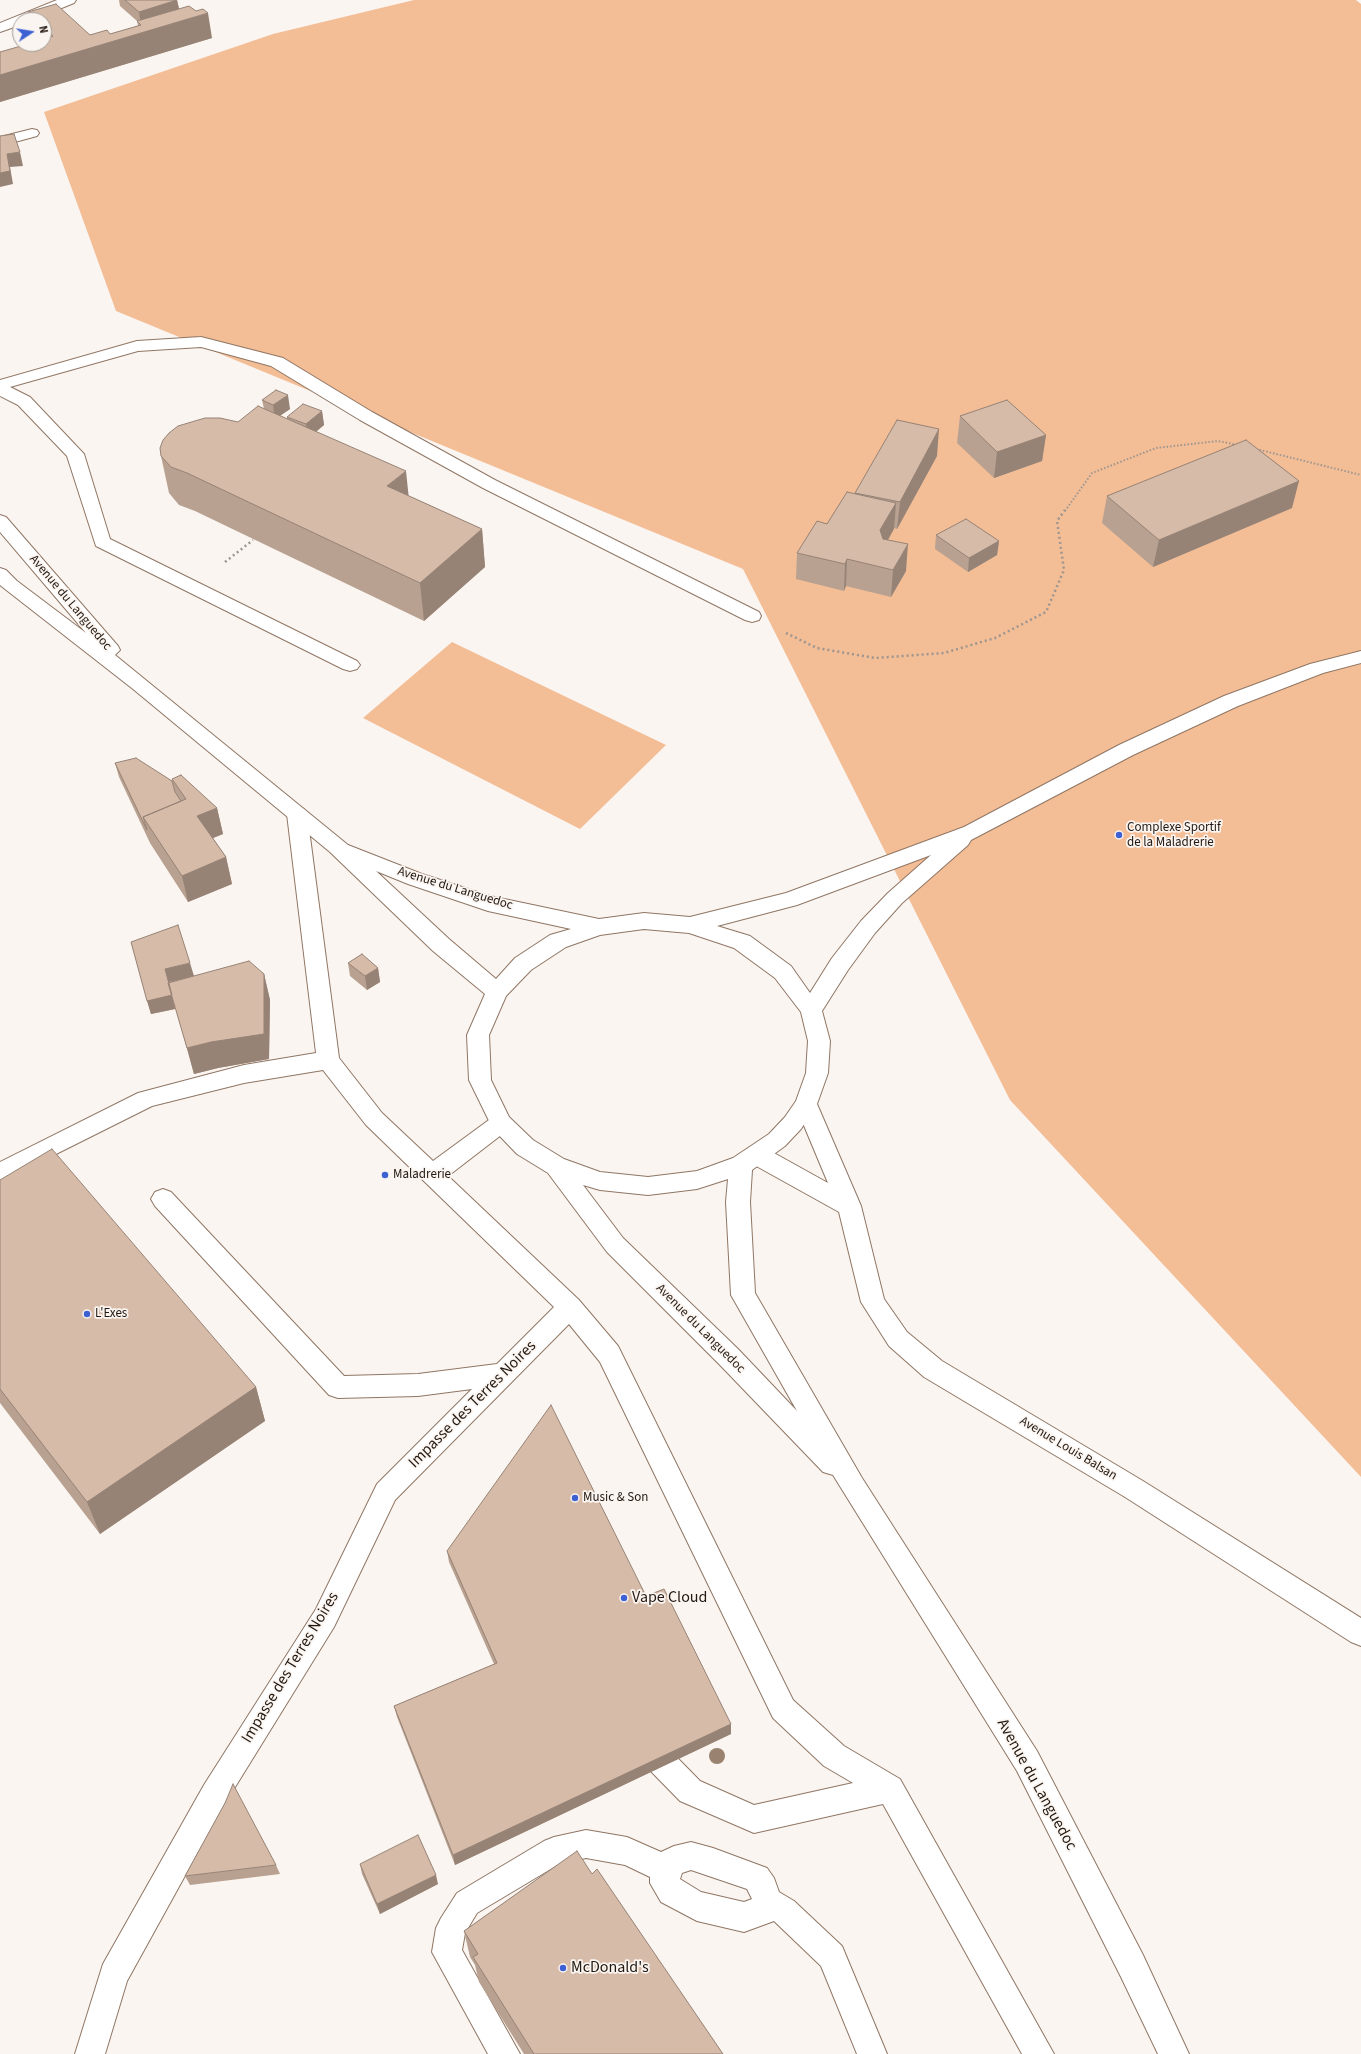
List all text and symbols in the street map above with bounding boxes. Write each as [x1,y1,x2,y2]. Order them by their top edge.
north arrow [12,12,52,52]
text: N [35,24,51,35]
street label: Avenue du Languedoc [26,552,114,654]
place label: Complexe Sportif de la Maladrerie [1127,820,1221,851]
marker: Complexe Sportif de la Maladrerie [1114,830,1124,840]
street label: Avenue du Languedoc [395,864,515,914]
place label: Maladrerie [393,1167,451,1183]
marker: Maladrerie [380,1170,390,1180]
street label: Avenue du Languedoc [652,1281,748,1377]
place label: L'Exes [95,1306,127,1322]
marker: L'Exes [82,1309,92,1319]
street label: Impasse des Terres Noires [405,1337,541,1473]
street label: Avenue Louis Balsan [1016,1414,1120,1484]
place label: Music & Son [583,1490,648,1506]
marker: Music & Son [570,1493,580,1503]
place label: Vape Cloud [632,1588,707,1608]
street label: Impasse des Terres Noires [238,1589,344,1747]
marker: Vape Cloud [619,1593,629,1603]
street label: Avenue du Languedoc [992,1716,1080,1854]
place label: McDonald's [571,1958,649,1978]
marker: McDonald's [558,1963,568,1973]

